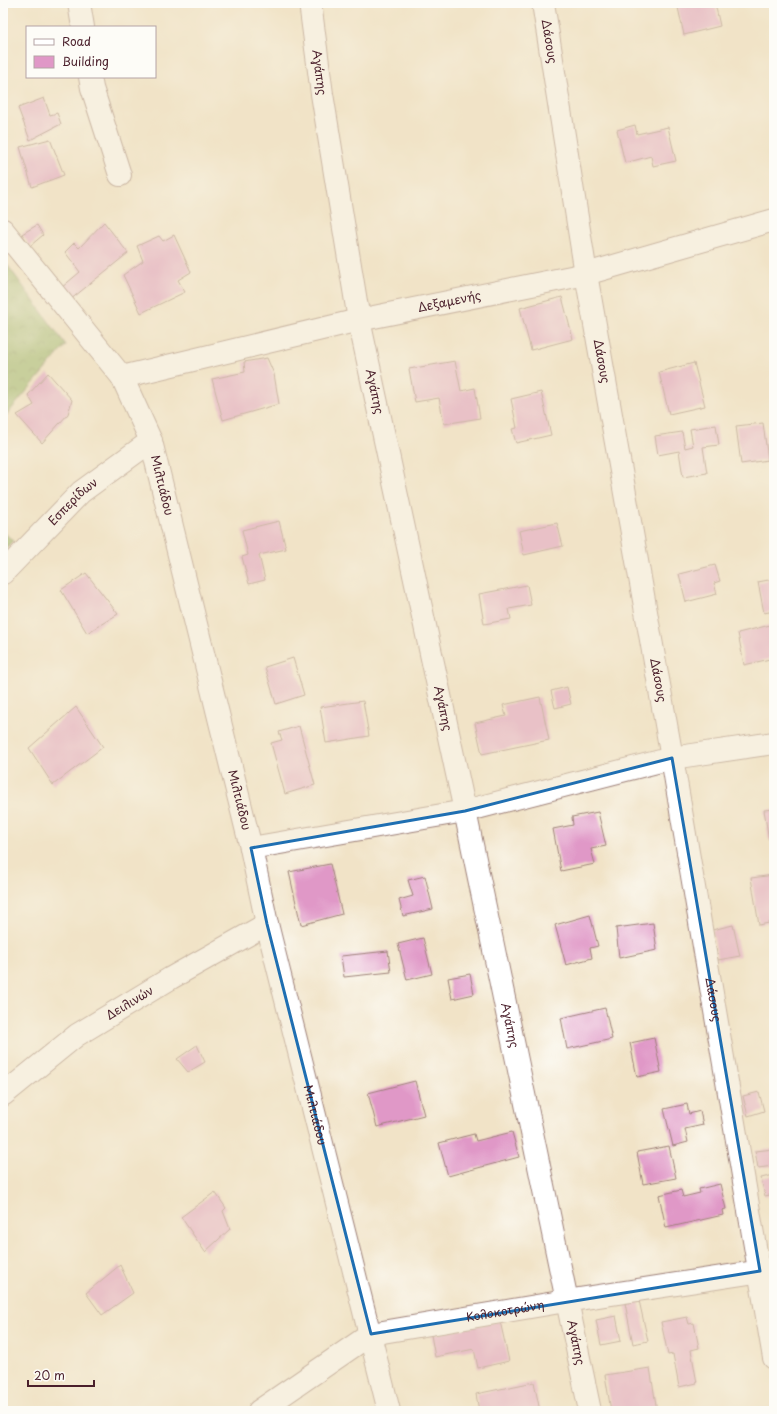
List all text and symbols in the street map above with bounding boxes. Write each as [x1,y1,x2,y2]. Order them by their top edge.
street label: Δάσους [538,18,562,65]
legend [26,26,156,78]
text: Road [62,32,91,50]
street label: Αγάπης [308,48,332,96]
text: Building [62,52,109,70]
street label: Δεξαμενής [416,286,482,316]
street label: Δάσους [590,338,615,385]
street label: Αγάπης [362,367,389,416]
street label: Μιλτιάδου [147,453,179,517]
street label: Εσπερίδων [43,473,101,529]
street label: Δάσους [646,657,672,704]
street label: Αγάπης [430,684,457,732]
street label: Μιλτιάδου [224,768,256,832]
street label: Δάσους [701,976,727,1023]
street label: Δειλινών [102,981,157,1024]
street label: Αγάπης [497,1001,524,1049]
street label: Μιλτιάδου [300,1083,332,1147]
street label: Κολοκοτρώνη [465,1295,545,1326]
street label: Αγάπης [563,1318,590,1367]
scale bar [28,1362,94,1388]
text: 20 m [34,1366,65,1384]

